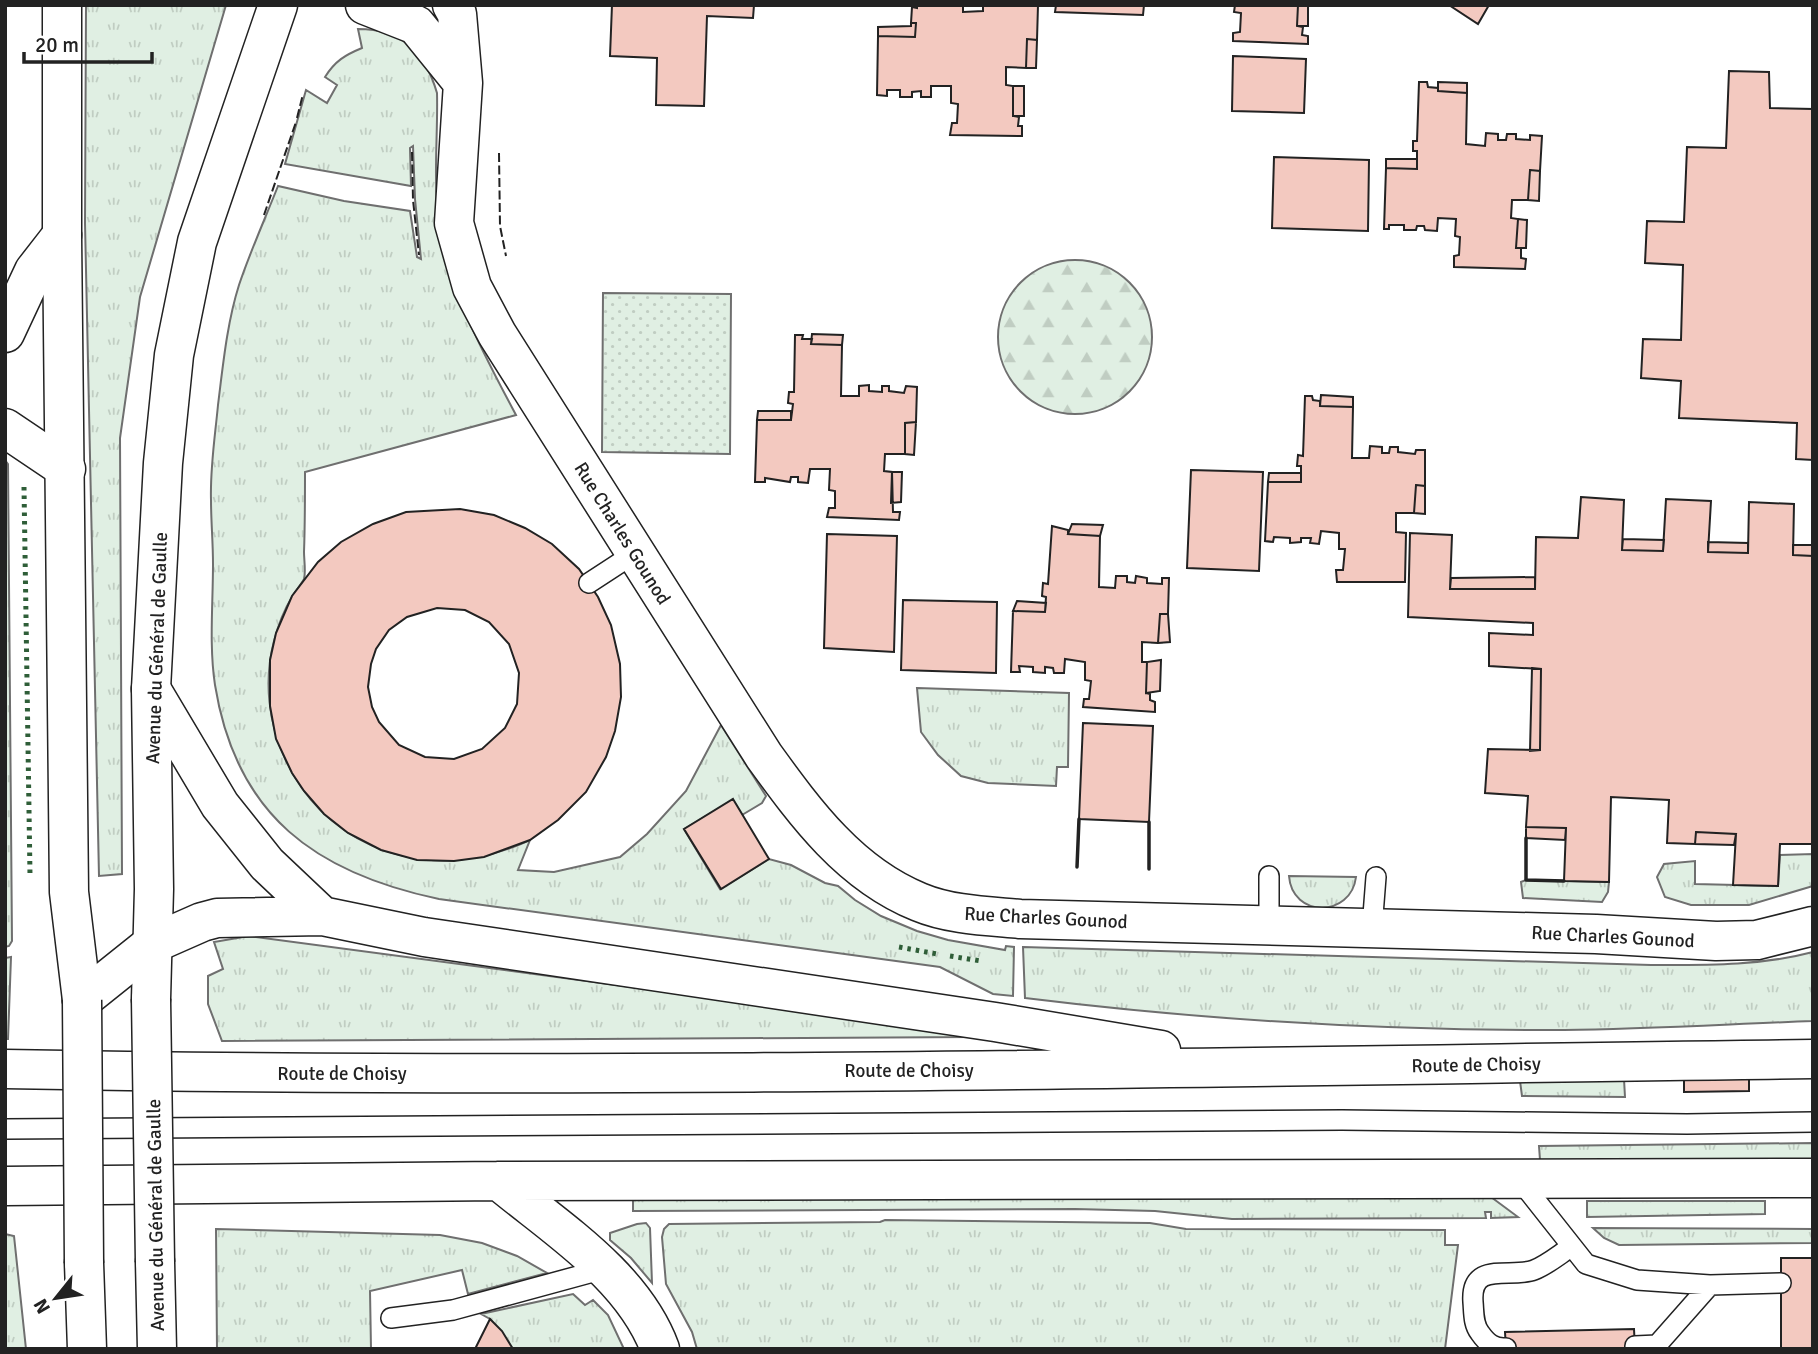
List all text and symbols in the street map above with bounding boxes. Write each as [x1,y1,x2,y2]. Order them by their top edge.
scale bar [24,21,152,65]
text: 20 m [35,32,79,58]
street label: Rue Charles Gounod [569,458,676,609]
street label: Avenue du Général de Gaulle [141,531,173,765]
street label: Rue Charles Gounod [964,902,1128,934]
street label: Rue Charles Gounod [1531,921,1695,953]
street label: Route de Choisy [1411,1052,1541,1078]
street label: Route de Choisy [844,1059,974,1083]
street label: Route de Choisy [277,1062,407,1086]
street label: Avenue du Général de Gaulle [142,1099,170,1331]
north arrow [21,1263,91,1333]
text: N [28,1294,56,1318]

